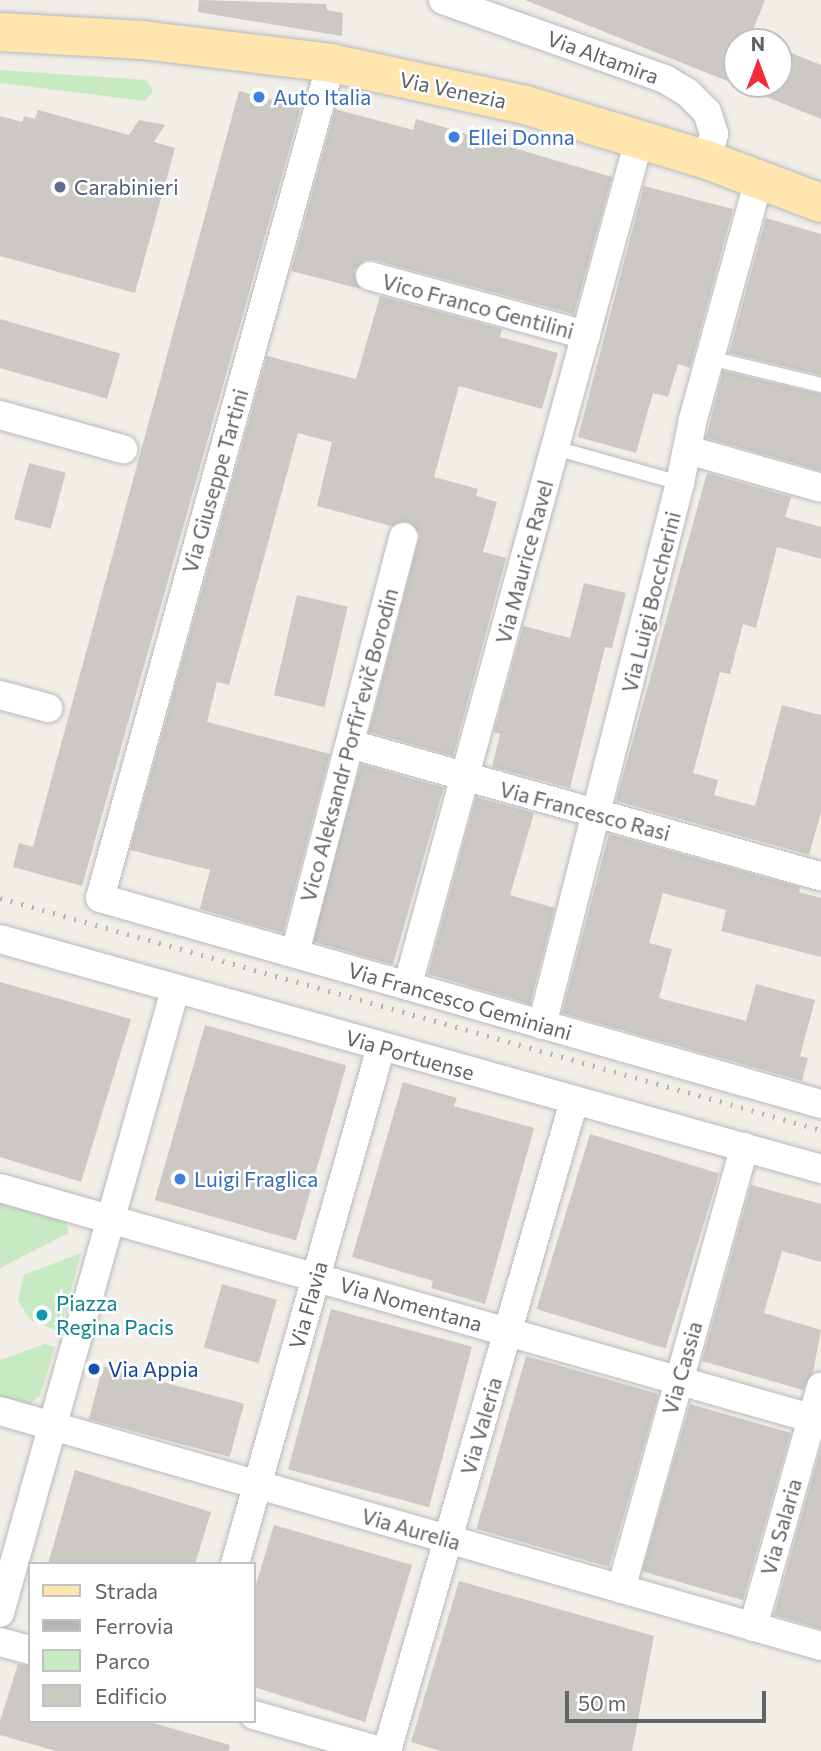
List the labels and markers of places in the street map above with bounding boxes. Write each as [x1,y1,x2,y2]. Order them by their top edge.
place label: Auto Italia [273,84,371,110]
marker: Auto Italia [251,89,267,105]
place label: Ellei Donna [468,124,575,150]
marker: Ellei Donna [446,129,462,145]
place label: Carabinieri [74,174,179,200]
marker: Carabinieri [52,179,68,195]
place label: Luigi Fraglica [194,1166,318,1192]
marker: Luigi Fraglica [172,1171,188,1187]
place label: Piazza Regina Pacis [56,1290,174,1340]
marker: Piazza Regina Pacis [34,1307,50,1323]
place label: Via Appia [108,1356,199,1382]
marker: Via Appia [86,1361,102,1377]

